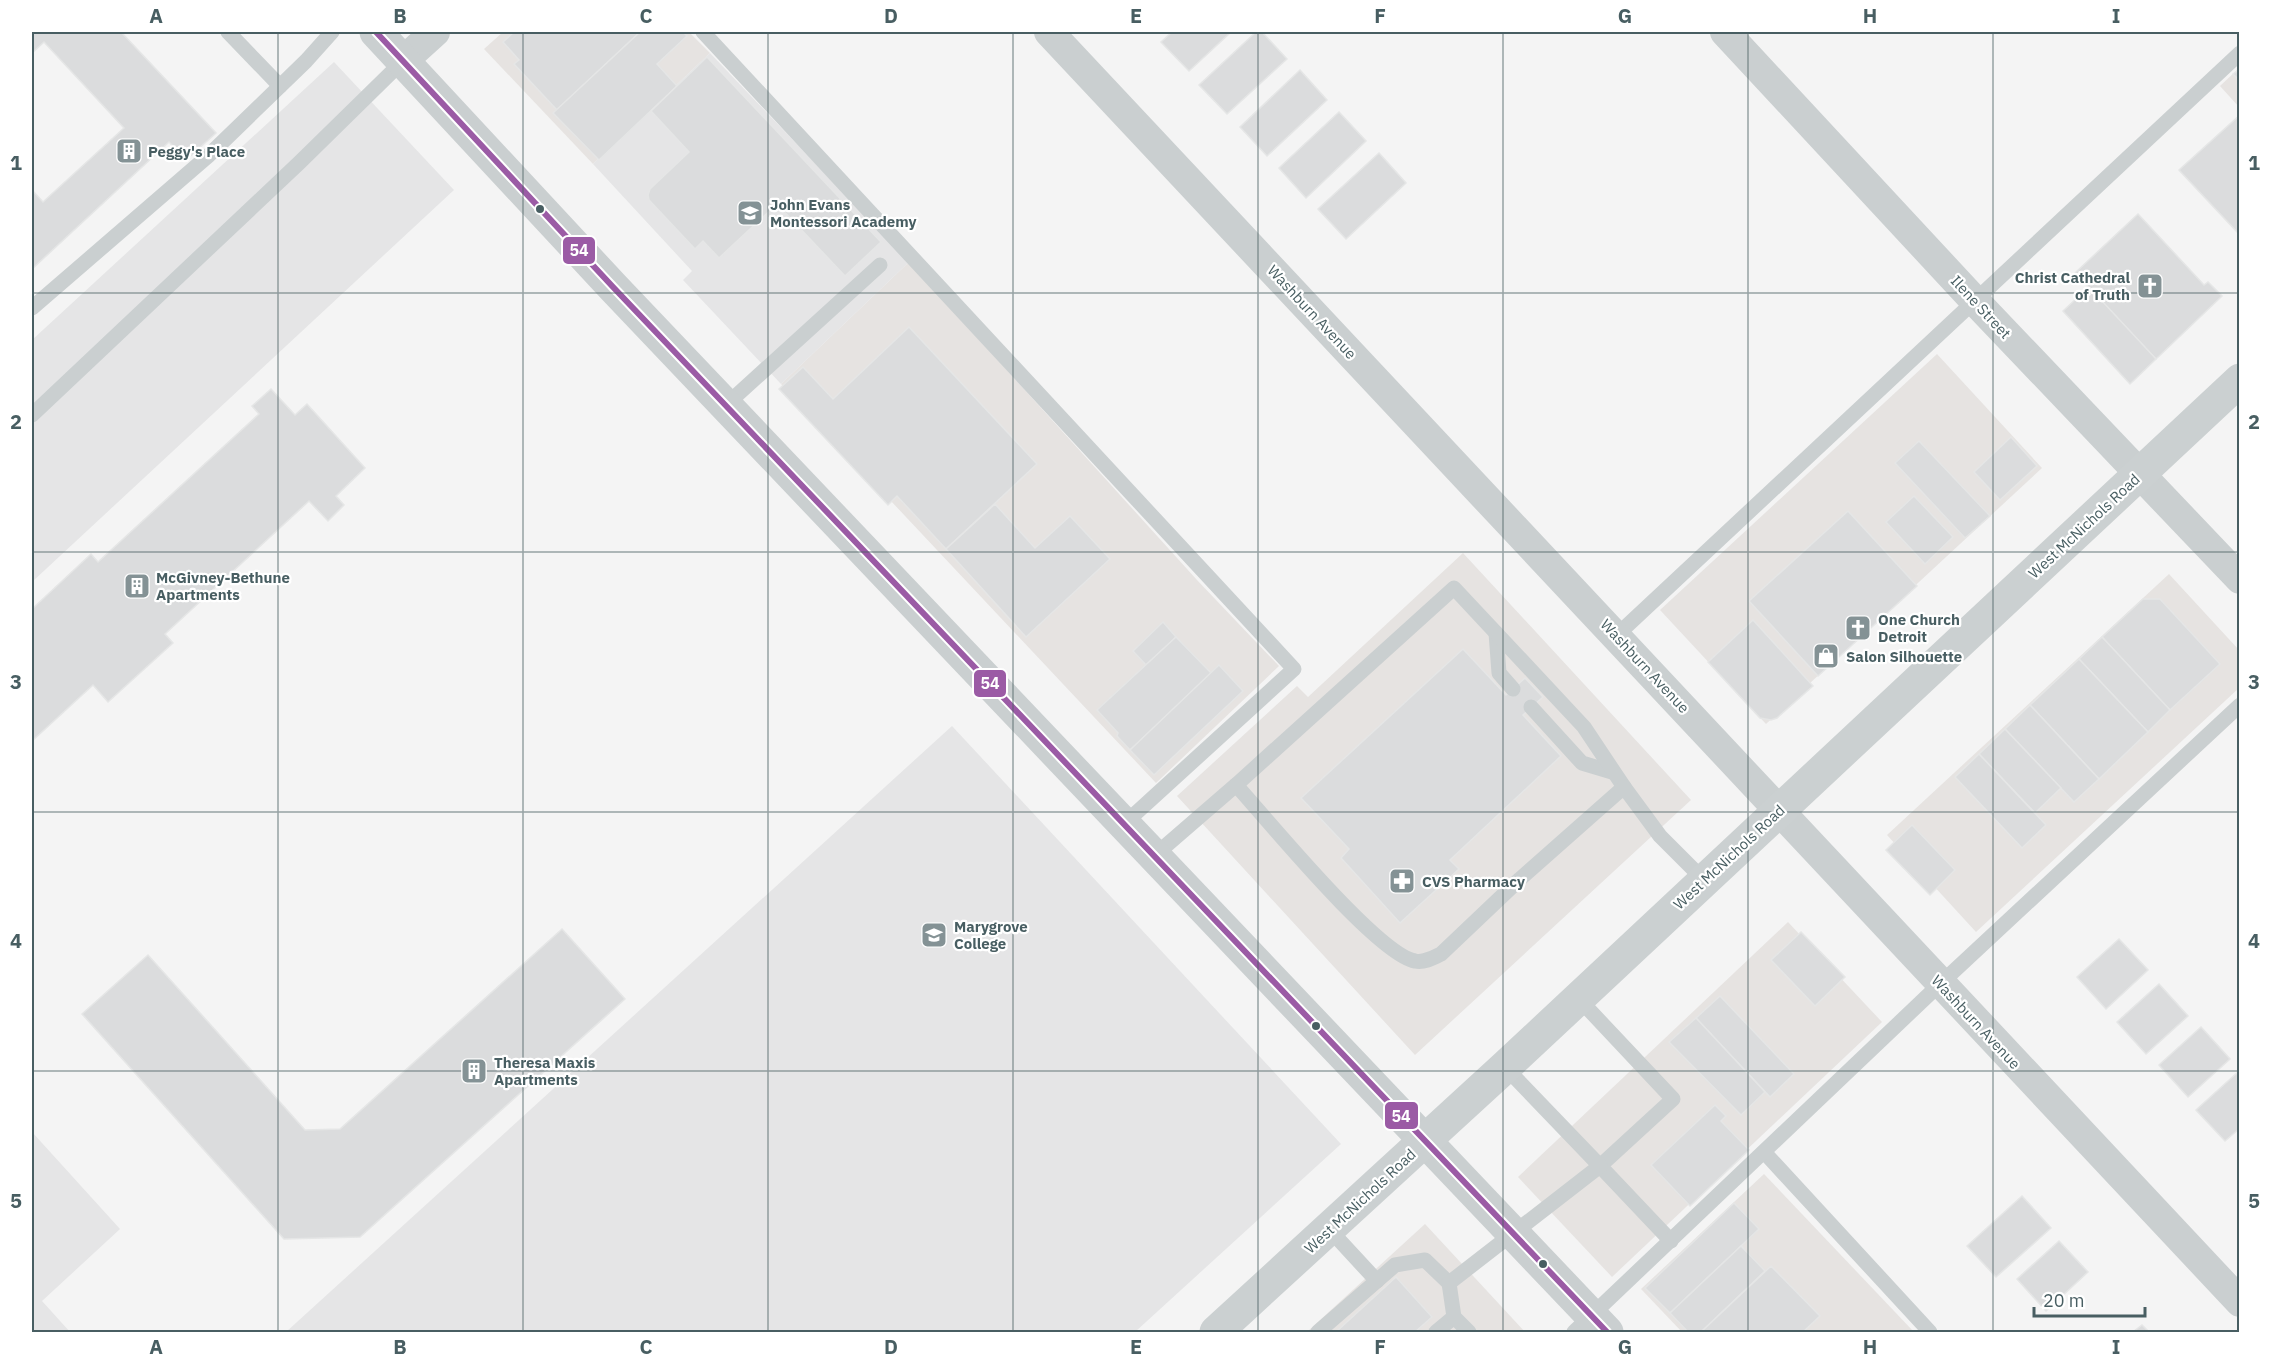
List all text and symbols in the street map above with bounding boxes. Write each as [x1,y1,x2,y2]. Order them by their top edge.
text: A [149,2,163,29]
text: B [393,2,407,29]
text: C [639,2,653,29]
text: D [884,2,898,29]
text: E [1130,2,1142,29]
text: F [1374,2,1386,29]
text: G [1618,2,1632,29]
text: H [1863,2,1877,29]
text: I [2112,2,2120,29]
building icon: Peggy's Place [114,136,144,166]
place label: Peggy's Place [148,142,245,161]
text: 1 [10,149,22,176]
text: 1 [2248,149,2260,176]
place label: John Evans Montessori Academy [770,195,917,231]
school or university icon: John Evans Montessori Academy [735,198,765,228]
unlabelled marker [534,203,546,215]
line badge: 54 [562,236,596,265]
text: 54 [569,240,589,260]
street label: Washburn Avenue [1263,261,1361,363]
place label: Christ Cathedral of Truth [2015,268,2130,304]
street label: Ilene Street [1947,271,2015,343]
church icon: Christ Cathedral of Truth [2135,271,2165,301]
text: 2 [10,408,22,435]
text: 2 [2248,408,2260,435]
street label: West McNichols Road [2024,469,2144,583]
place label: McGivney-Bethune Apartments [156,568,290,604]
building icon: McGivney-Bethune Apartments [122,571,152,601]
place label: One Church Detroit [1878,610,1960,646]
church icon: One Church Detroit [1843,613,1873,643]
street label: Washburn Avenue [1596,615,1694,717]
shop icon: Salon Silhouette [1811,641,1841,671]
place label: Salon Silhouette [1846,647,1962,666]
text: 3 [10,668,22,695]
text: 3 [2248,668,2260,695]
line badge: 54 [973,669,1007,698]
text: 54 [980,673,1000,693]
street label: West McNichols Road [1669,800,1789,914]
pharmacy icon: CVS Pharmacy [1387,866,1417,896]
place label: CVS Pharmacy [1422,872,1525,891]
place label: Marygrove College [954,917,1028,953]
school or university icon: Marygrove College [919,920,949,950]
text: 4 [10,927,22,954]
text: 4 [2248,927,2260,954]
street label: Washburn Avenue [1927,971,2025,1073]
unlabelled marker [1310,1020,1322,1032]
place label: Theresa Maxis Apartments [494,1053,596,1089]
building icon: Theresa Maxis Apartments [459,1056,489,1086]
line badge: 54 [1384,1101,1419,1130]
text: 54 [1391,1106,1411,1126]
street label: West McNichols Road [1300,1144,1420,1258]
text: 5 [10,1187,22,1214]
text: 5 [2248,1187,2260,1214]
unlabelled marker [1537,1258,1549,1270]
scale bar [2034,1280,2145,1318]
text: 20 m [2043,1289,2085,1312]
text: A [149,1333,163,1360]
text: B [393,1333,407,1360]
text: C [639,1333,653,1360]
text: D [884,1333,898,1360]
text: E [1130,1333,1142,1360]
text: F [1374,1333,1386,1360]
text: G [1618,1333,1632,1360]
text: H [1863,1333,1877,1360]
text: I [2112,1333,2120,1360]

